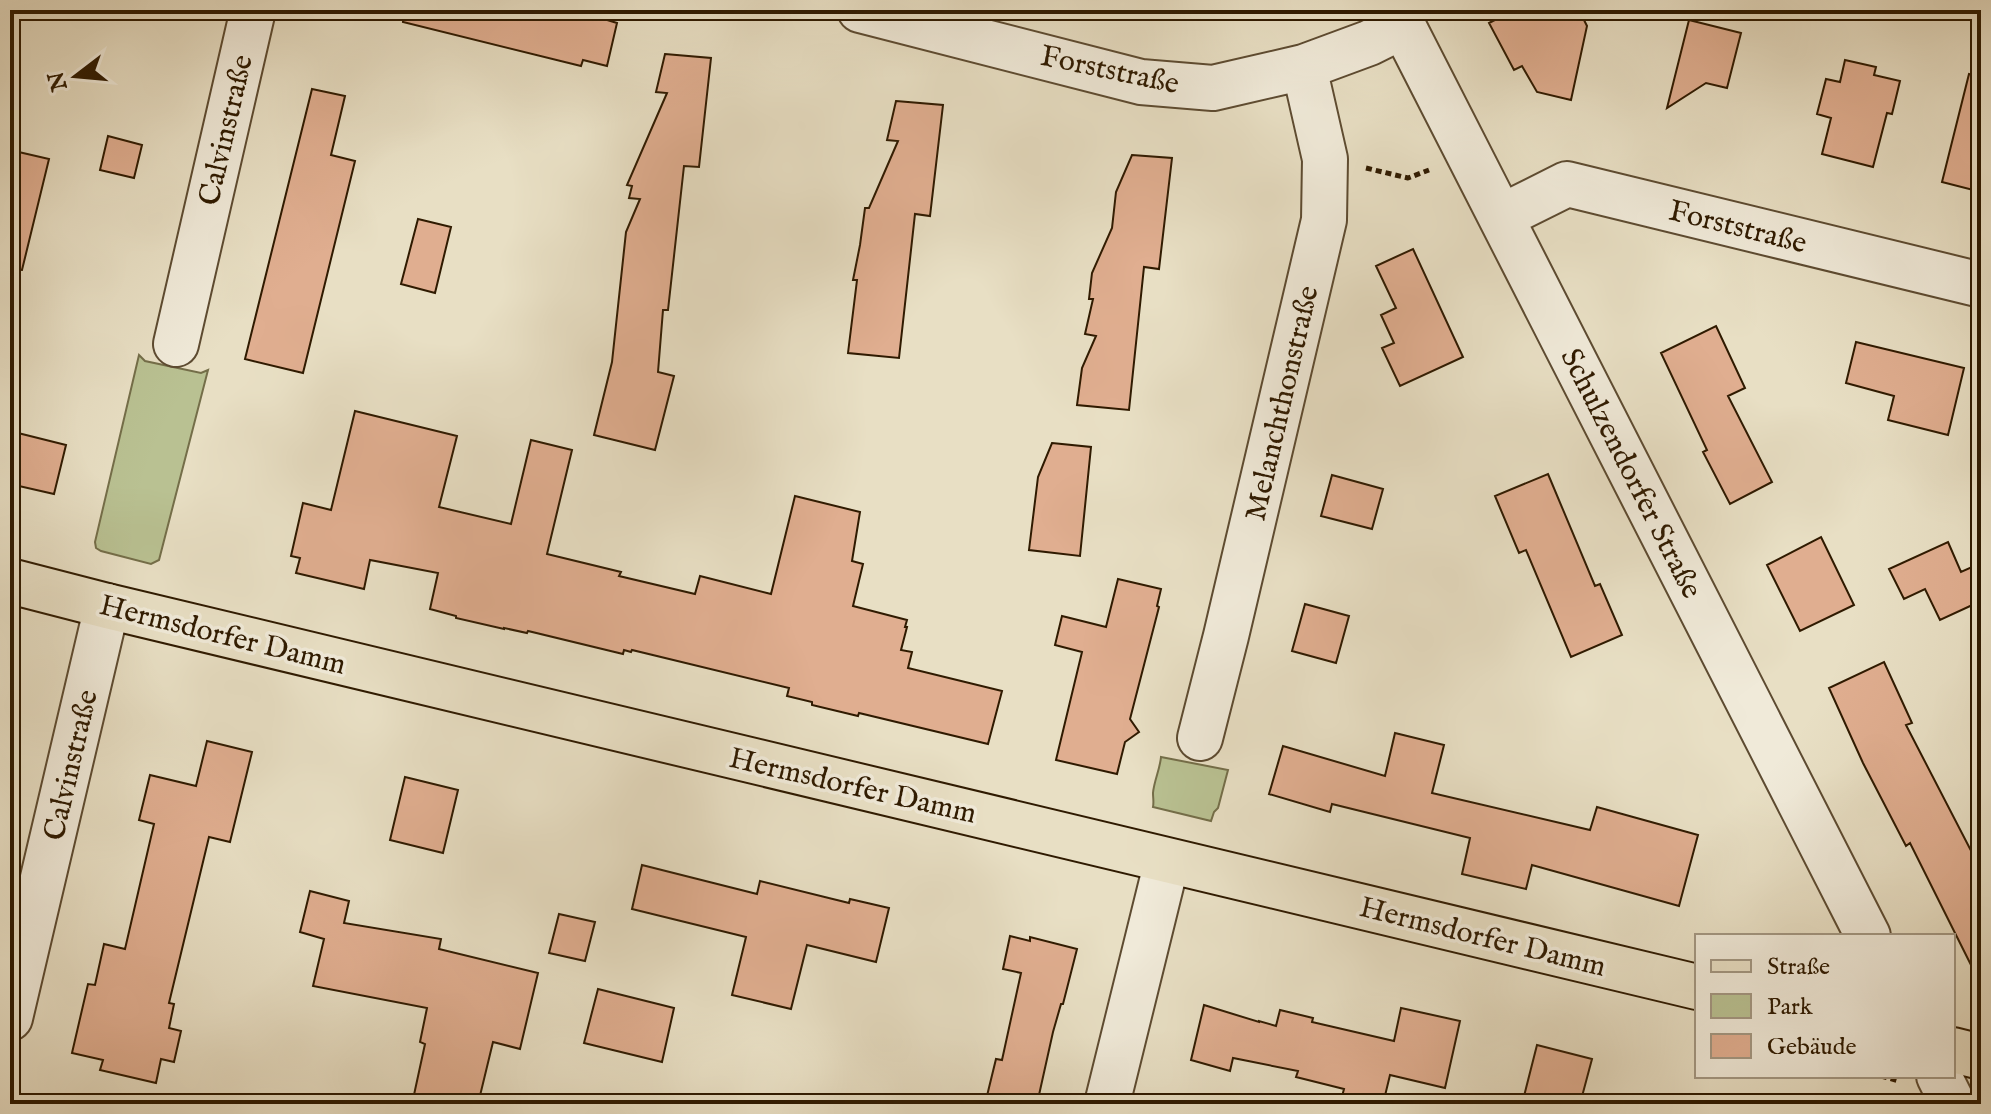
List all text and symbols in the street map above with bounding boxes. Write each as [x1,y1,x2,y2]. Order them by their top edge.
north arrow [36,36,116,116]
street label: Forststraße [1037,38,1182,104]
street label: Calvinstraße [191,51,263,210]
text: N [43,68,75,95]
street label: Forststraße [1665,192,1810,263]
street label: Melanchthonstraße [1237,282,1328,525]
street label: Schulzendorfer Straße [1551,343,1710,605]
street label: Hermsdorfer Damm [95,587,350,685]
street label: Calvinstraße [36,686,108,845]
street label: Hermsdorfer Damm [725,740,980,834]
street label: Hermsdorfer Damm [1355,889,1610,987]
legend [1695,934,1955,1078]
text: Straße [1767,952,1830,983]
text: Park [1767,992,1813,1023]
text: Gebäude [1767,1032,1857,1063]

